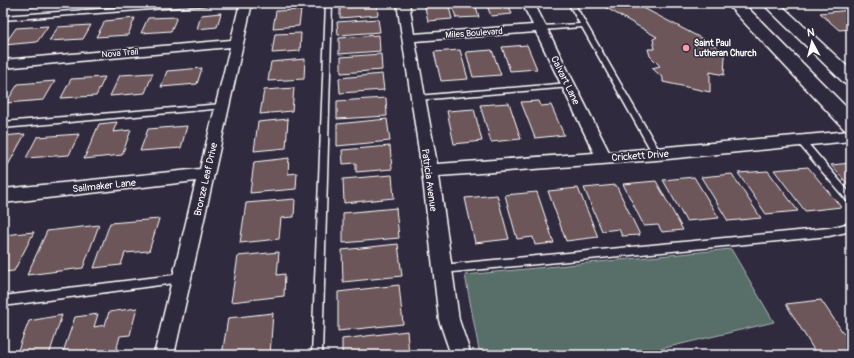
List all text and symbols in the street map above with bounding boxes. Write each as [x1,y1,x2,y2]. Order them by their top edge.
north arrow [792,22,832,62]
street label: Miles Boulevard [445,26,503,41]
text: N [806,26,816,39]
place label: Saint Paul Lutheran Church [694,38,757,59]
marker: Saint Paul Lutheran Church [681,43,691,53]
street label: Nova Trail [101,46,139,61]
street label: Calvart Lane [548,54,582,107]
street label: Bronze Leaf Drive [192,141,220,217]
street label: Patricia Avenue [419,148,439,212]
street label: Crickett Drive [611,148,669,164]
street label: Sailmaker Lane [72,177,136,195]

